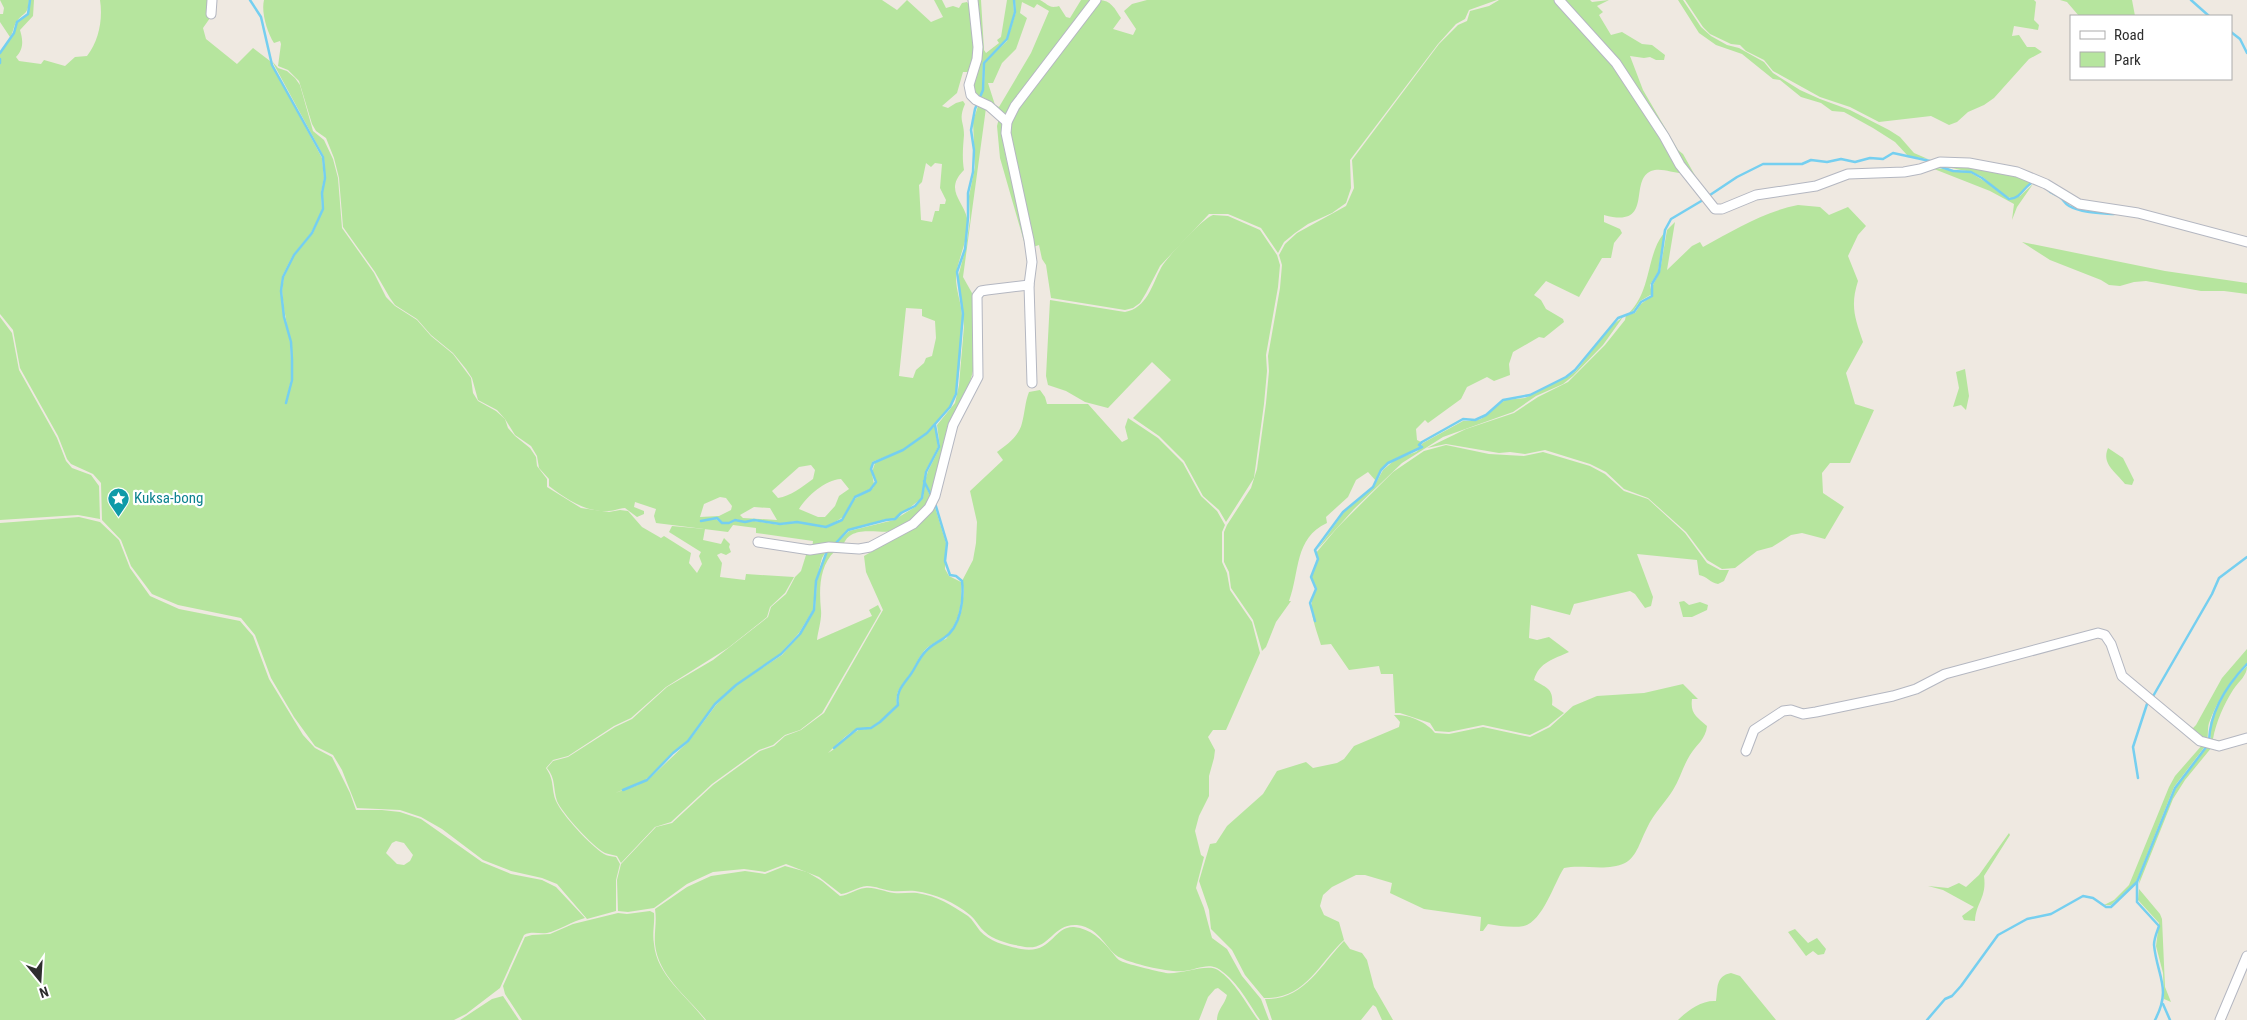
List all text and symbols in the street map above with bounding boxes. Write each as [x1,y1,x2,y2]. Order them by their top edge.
legend [2070,15,2232,80]
text: Road [2114,26,2144,44]
text: Park [2114,51,2141,69]
place icon: Kuksa-bong [106,486,130,517]
place label: Kuksa-bong [134,489,203,507]
north arrow [15,955,65,1005]
text: N [37,983,51,1001]

